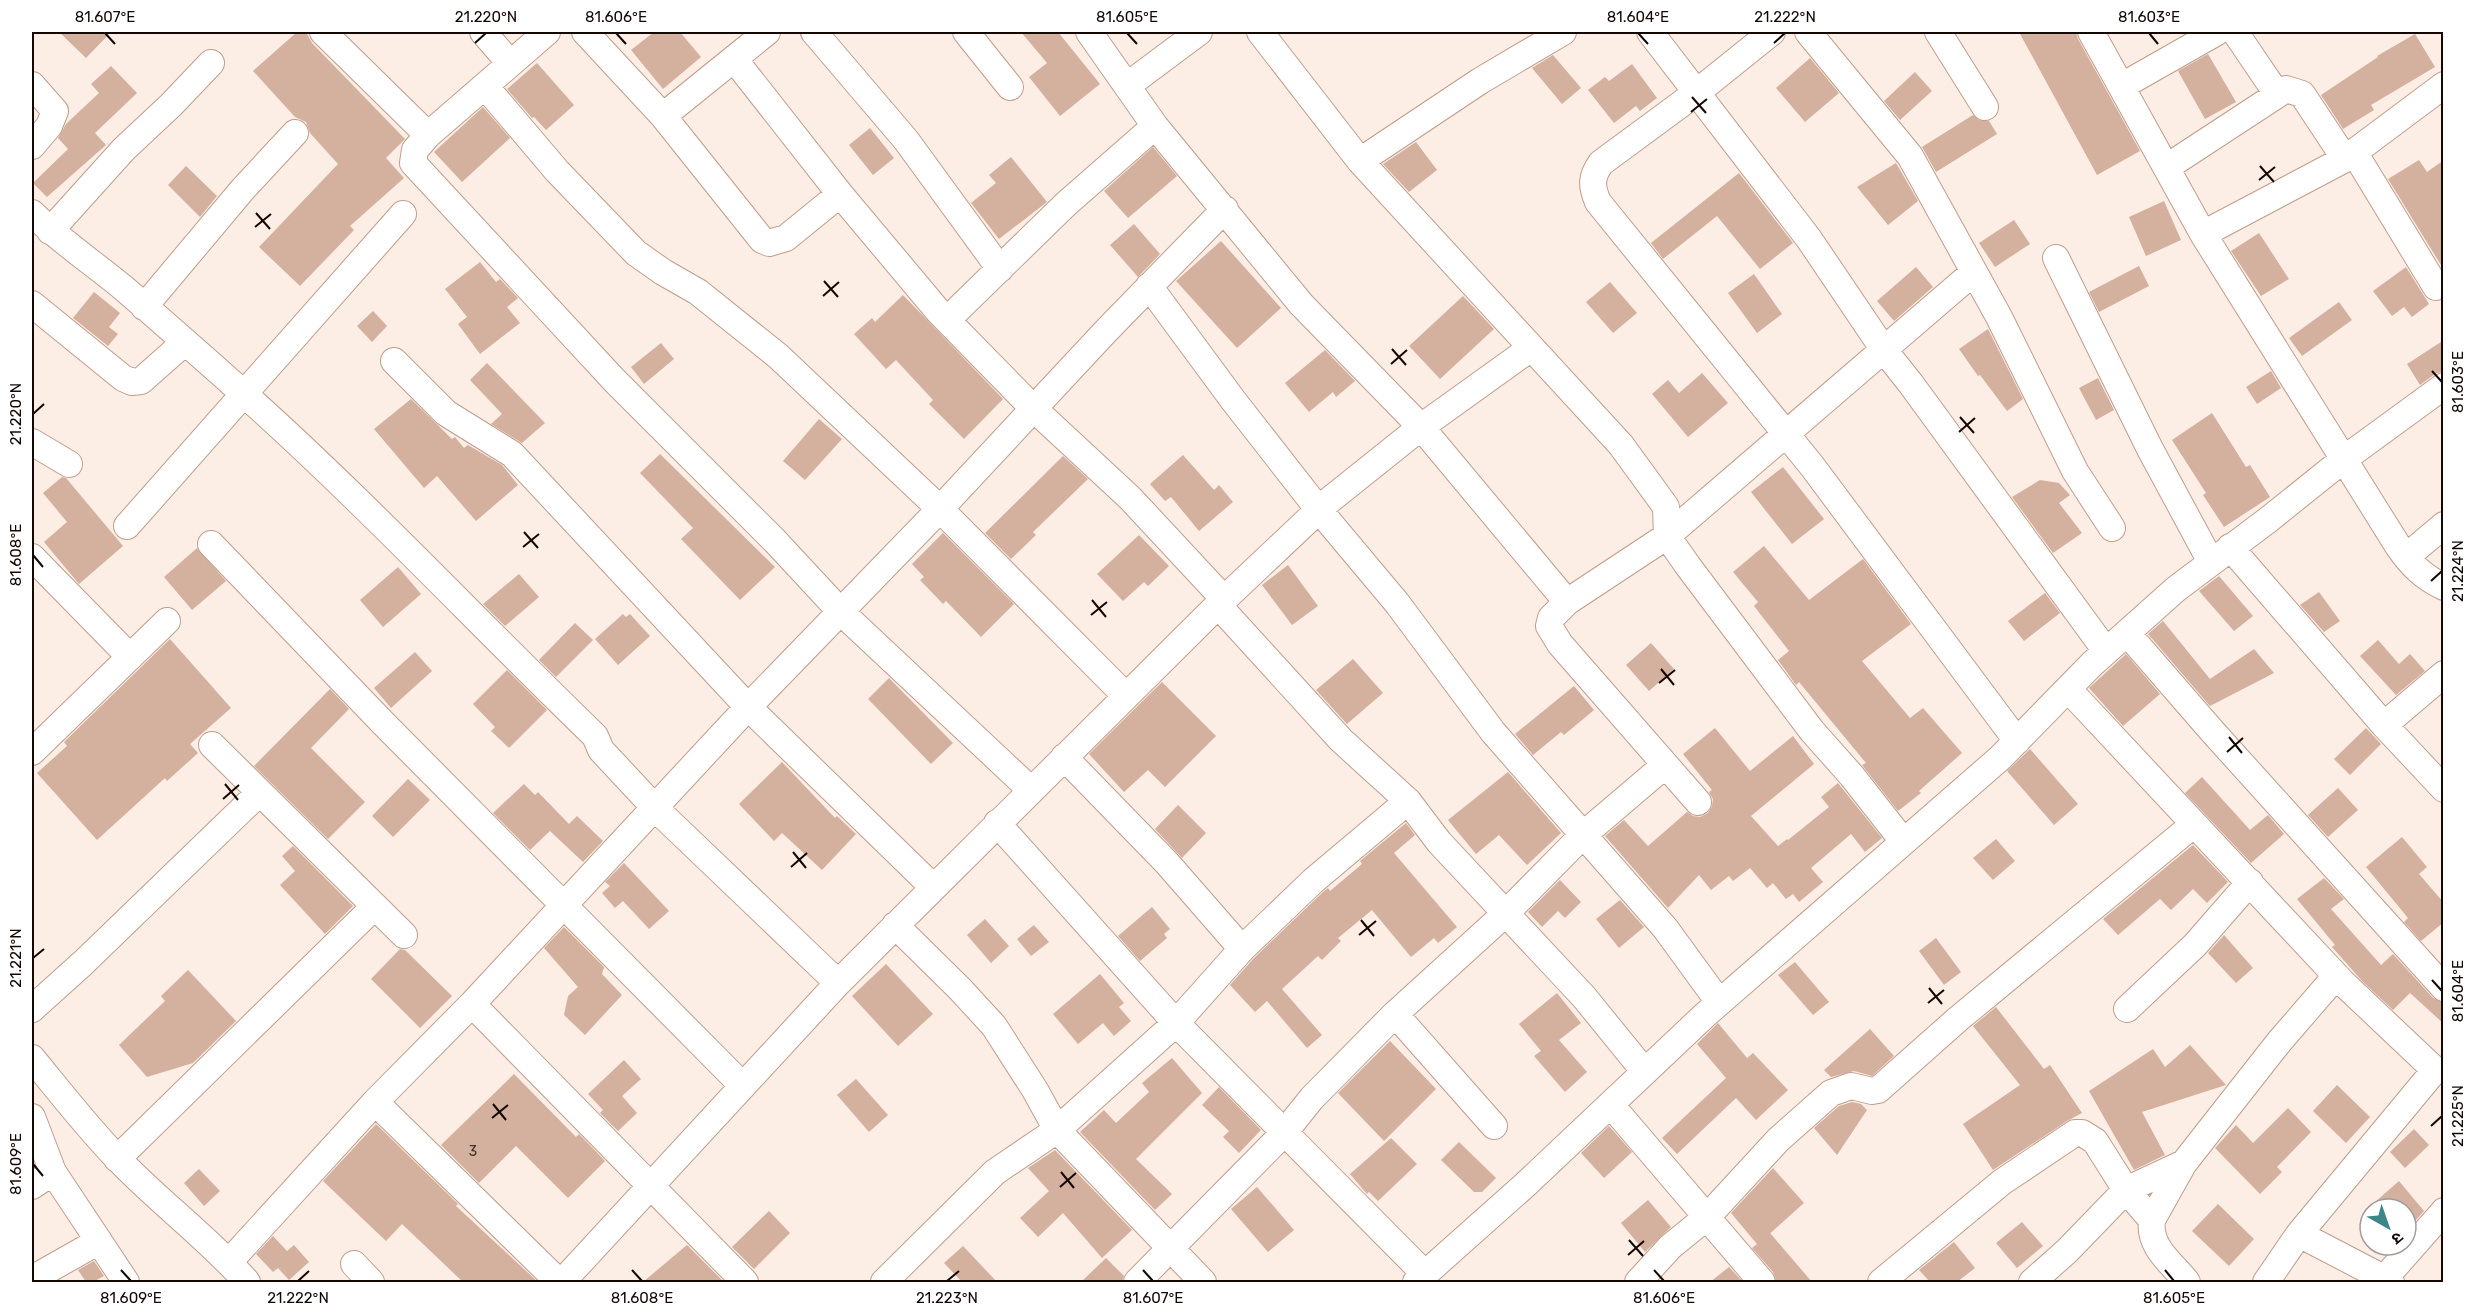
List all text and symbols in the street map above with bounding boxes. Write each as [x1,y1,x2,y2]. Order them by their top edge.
text: 81.607°E [75,8,135,26]
text: 21.220°N [455,8,517,26]
text: 81.606°E [585,8,647,26]
text: 81.605°E [1096,8,1158,26]
text: 81.604°E [1607,8,1669,26]
text: 21.222°N [1754,8,1816,26]
text: 81.603°E [2118,8,2180,26]
text: 81.603°E [2449,351,2467,413]
text: 21.220°N [7,383,25,445]
text: 81.608°E [7,524,25,586]
text: 21.224°N [2449,540,2467,602]
text: 21.221°N [7,928,25,988]
text: 81.604°E [2449,960,2467,1022]
text: 21.225°N [2449,1085,2467,1147]
text: 81.609°E [7,1133,25,1195]
house number: 3 [469,1143,477,1160]
north arrow [2358,1197,2418,1257]
text: उ [2387,1228,2407,1249]
text: 81.609°E [100,1289,162,1307]
text: 21.222°N [267,1289,329,1307]
text: 81.608°E [611,1289,673,1307]
text: 21.223°N [916,1289,978,1307]
text: 81.607°E [1123,1289,1183,1307]
text: 81.606°E [1633,1289,1695,1307]
text: 81.605°E [2143,1289,2205,1307]

